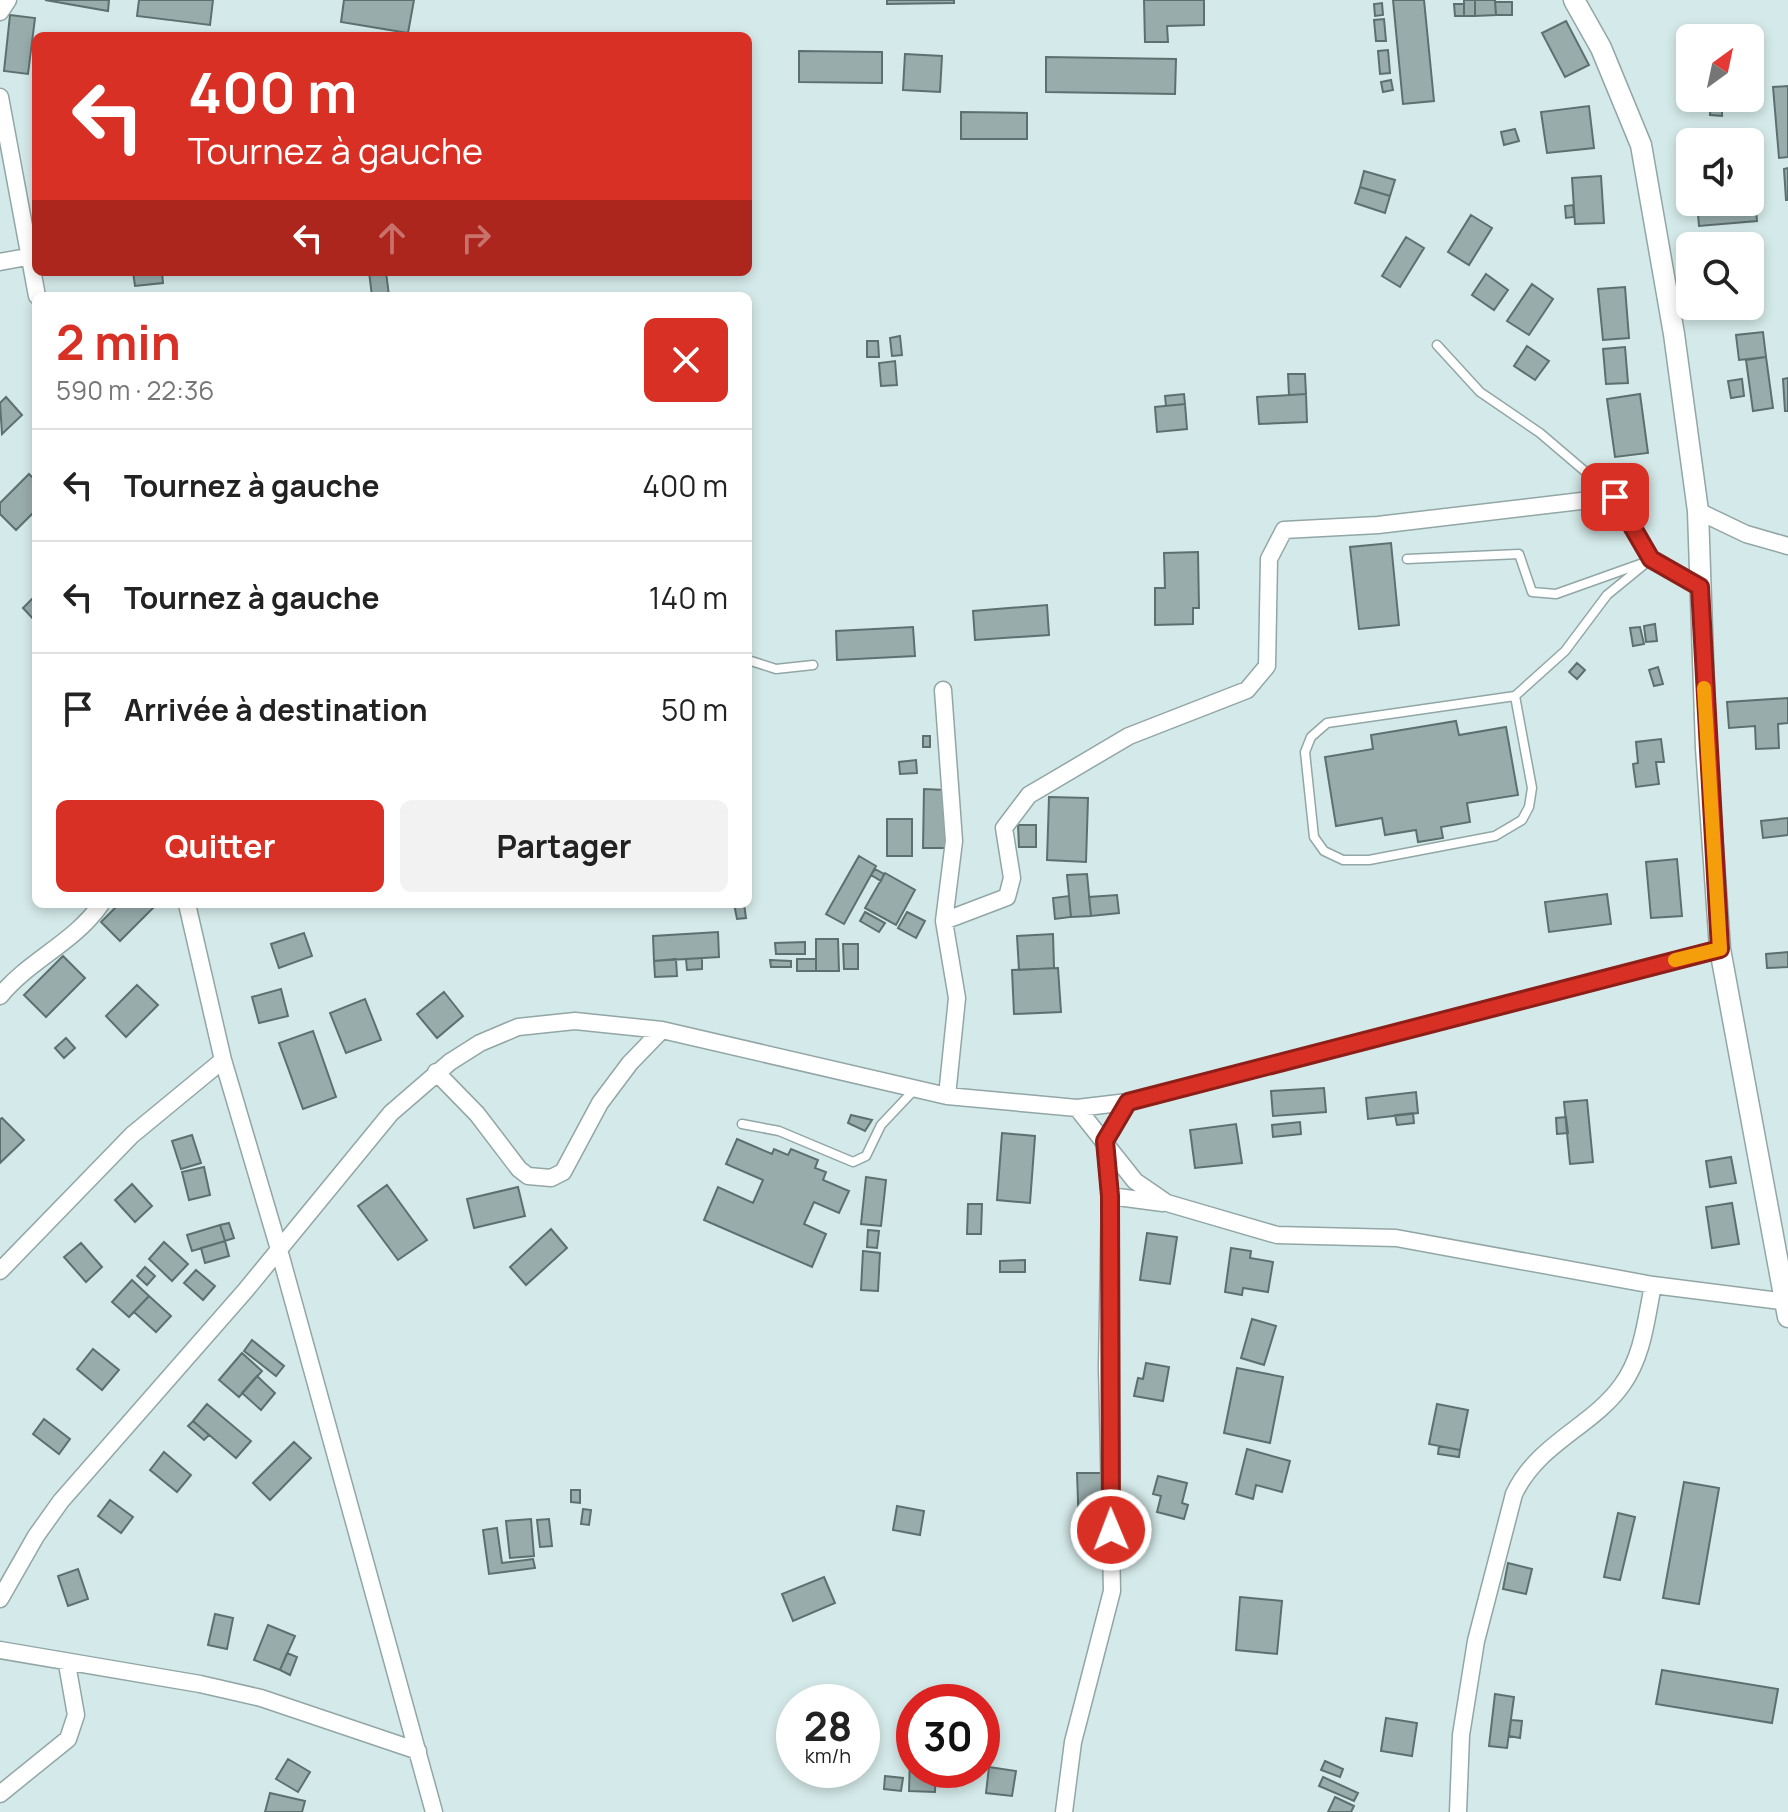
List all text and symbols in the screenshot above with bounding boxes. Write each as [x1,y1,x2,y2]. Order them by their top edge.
north arrow [1676,24,1764,112]
map controls [1676,24,1764,320]
text: 400 m [188,53,357,130]
icon: left [56,64,160,168]
text: Tournez à gauche [188,126,483,175]
button: sound [1676,128,1764,216]
icon: left [286,216,330,260]
icon: ahead [370,216,414,260]
icon: right [454,216,498,260]
button: search [1676,232,1764,320]
text: 2 min [56,309,181,374]
button: close [644,318,728,402]
text: 590 m · 22:36 [56,372,214,408]
icon: left [56,463,100,507]
pin [1581,463,1649,531]
text: Tournez à gauche [124,465,380,506]
text: 400 m [642,465,728,506]
icon: arrive [1593,475,1637,519]
icon: left [56,575,100,619]
text: Tournez à gauche [124,577,380,618]
text: 140 m [649,577,728,618]
icon: arrive [56,687,100,731]
text: Arrivée à destination [124,689,427,730]
text: 50 m [661,689,728,730]
button: Quitter [56,800,384,892]
button: Partager [400,800,728,892]
position arrow [1069,1488,1153,1572]
speed limit sign: 30 [896,1684,1000,1788]
text: 28 [804,1698,852,1753]
text: km/h [805,1742,851,1769]

